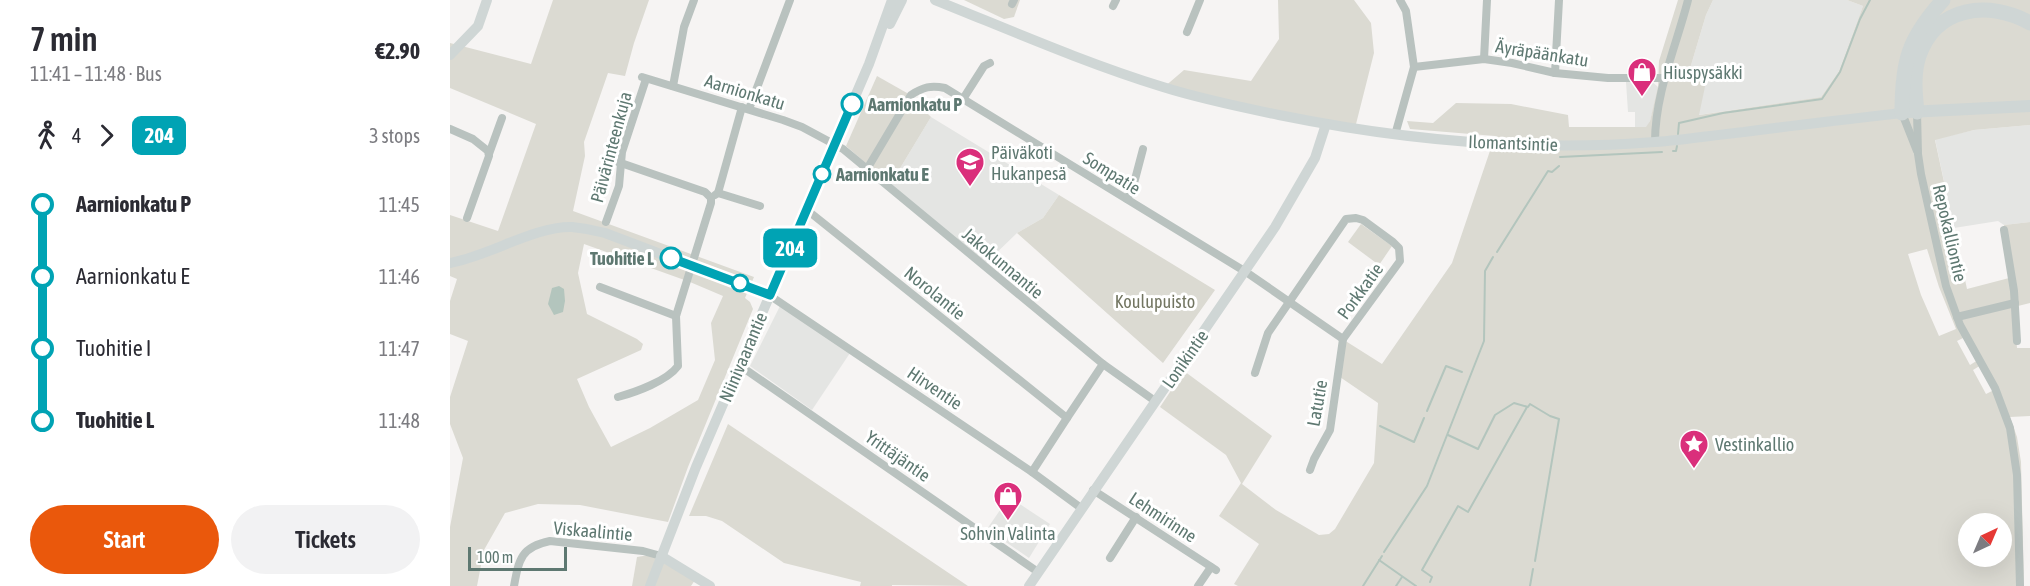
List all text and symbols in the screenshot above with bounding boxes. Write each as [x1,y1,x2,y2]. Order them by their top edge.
text: 7 min [30,20,97,58]
street label: Äyräpäänkatu [1494,35,1590,71]
text: €2.90 [375,38,420,64]
shop icon: Hiuspysäkki [1626,56,1658,98]
text: 11:41 – 11:48 · Bus [30,62,162,85]
place label: Hiuspysäkki [1663,62,1743,83]
street label: Aarnionkatu [702,70,788,114]
street label: Päivärinteenkuja [586,89,636,205]
marker: Aarnionkatu P [841,93,863,115]
place label: Aarnionkatu P [867,94,962,115]
icon: walk [30,119,63,152]
icon: forward [90,119,123,152]
text: 204 [144,123,174,147]
text: 4 [72,124,81,147]
text: 3 stops [369,124,420,147]
street label: Ilomantsintie [1468,131,1558,155]
place label: Päiväkoti Hukanpesä [991,142,1067,184]
school or university icon: Päiväkoti Hukanpesä [954,146,986,188]
street label: Sompatie [1080,147,1144,199]
place label: Aarnionkatu E [835,164,929,185]
marker: Aarnionkatu E [813,165,831,183]
street label: Repokalliontie [1929,182,1971,284]
text: Aarnionkatu P [76,191,191,217]
text: 11:45 [379,193,420,216]
street label: Jakokunnantie [958,223,1048,303]
line badge: 204 [756,228,824,268]
text: 204 [775,236,805,260]
marker: Tuohitie L [660,247,682,269]
place label: Tuohitie L [590,248,654,269]
street label: Porkkatie [1333,259,1387,323]
street label: Norolantie [900,262,970,324]
text: Aarnionkatu E [76,263,190,289]
text: 11:46 [379,265,420,288]
unlabelled marker [731,274,749,292]
park label: Koulupuisto [1115,291,1195,312]
street label: Niinivaarantie [715,309,771,405]
street label: Lonikintie [1157,326,1213,392]
text: Tuohitie I [76,335,151,361]
text: 11:47 [379,337,420,360]
street label: Hirventie [904,362,966,414]
street label: Latutie [1303,378,1331,428]
text: Tuohitie L [76,407,154,433]
text: 11:48 [379,409,420,432]
street label: Yrittäjäntie [862,426,934,486]
place icon: Vestinkallio [1678,428,1710,470]
place label: Vestinkallio [1715,434,1794,455]
shop icon: Sohvin Valinta [992,480,1024,522]
street label: Lehmirinne [1125,487,1201,547]
button: Start [30,505,219,574]
button: Tickets [231,505,420,574]
north arrow [1958,513,2012,567]
map controls [1958,513,2012,567]
street label: Viskaalintie [553,517,633,545]
place label: Sohvin Valinta [960,523,1056,544]
scale bar [468,544,567,572]
text: 100 m [477,548,513,566]

